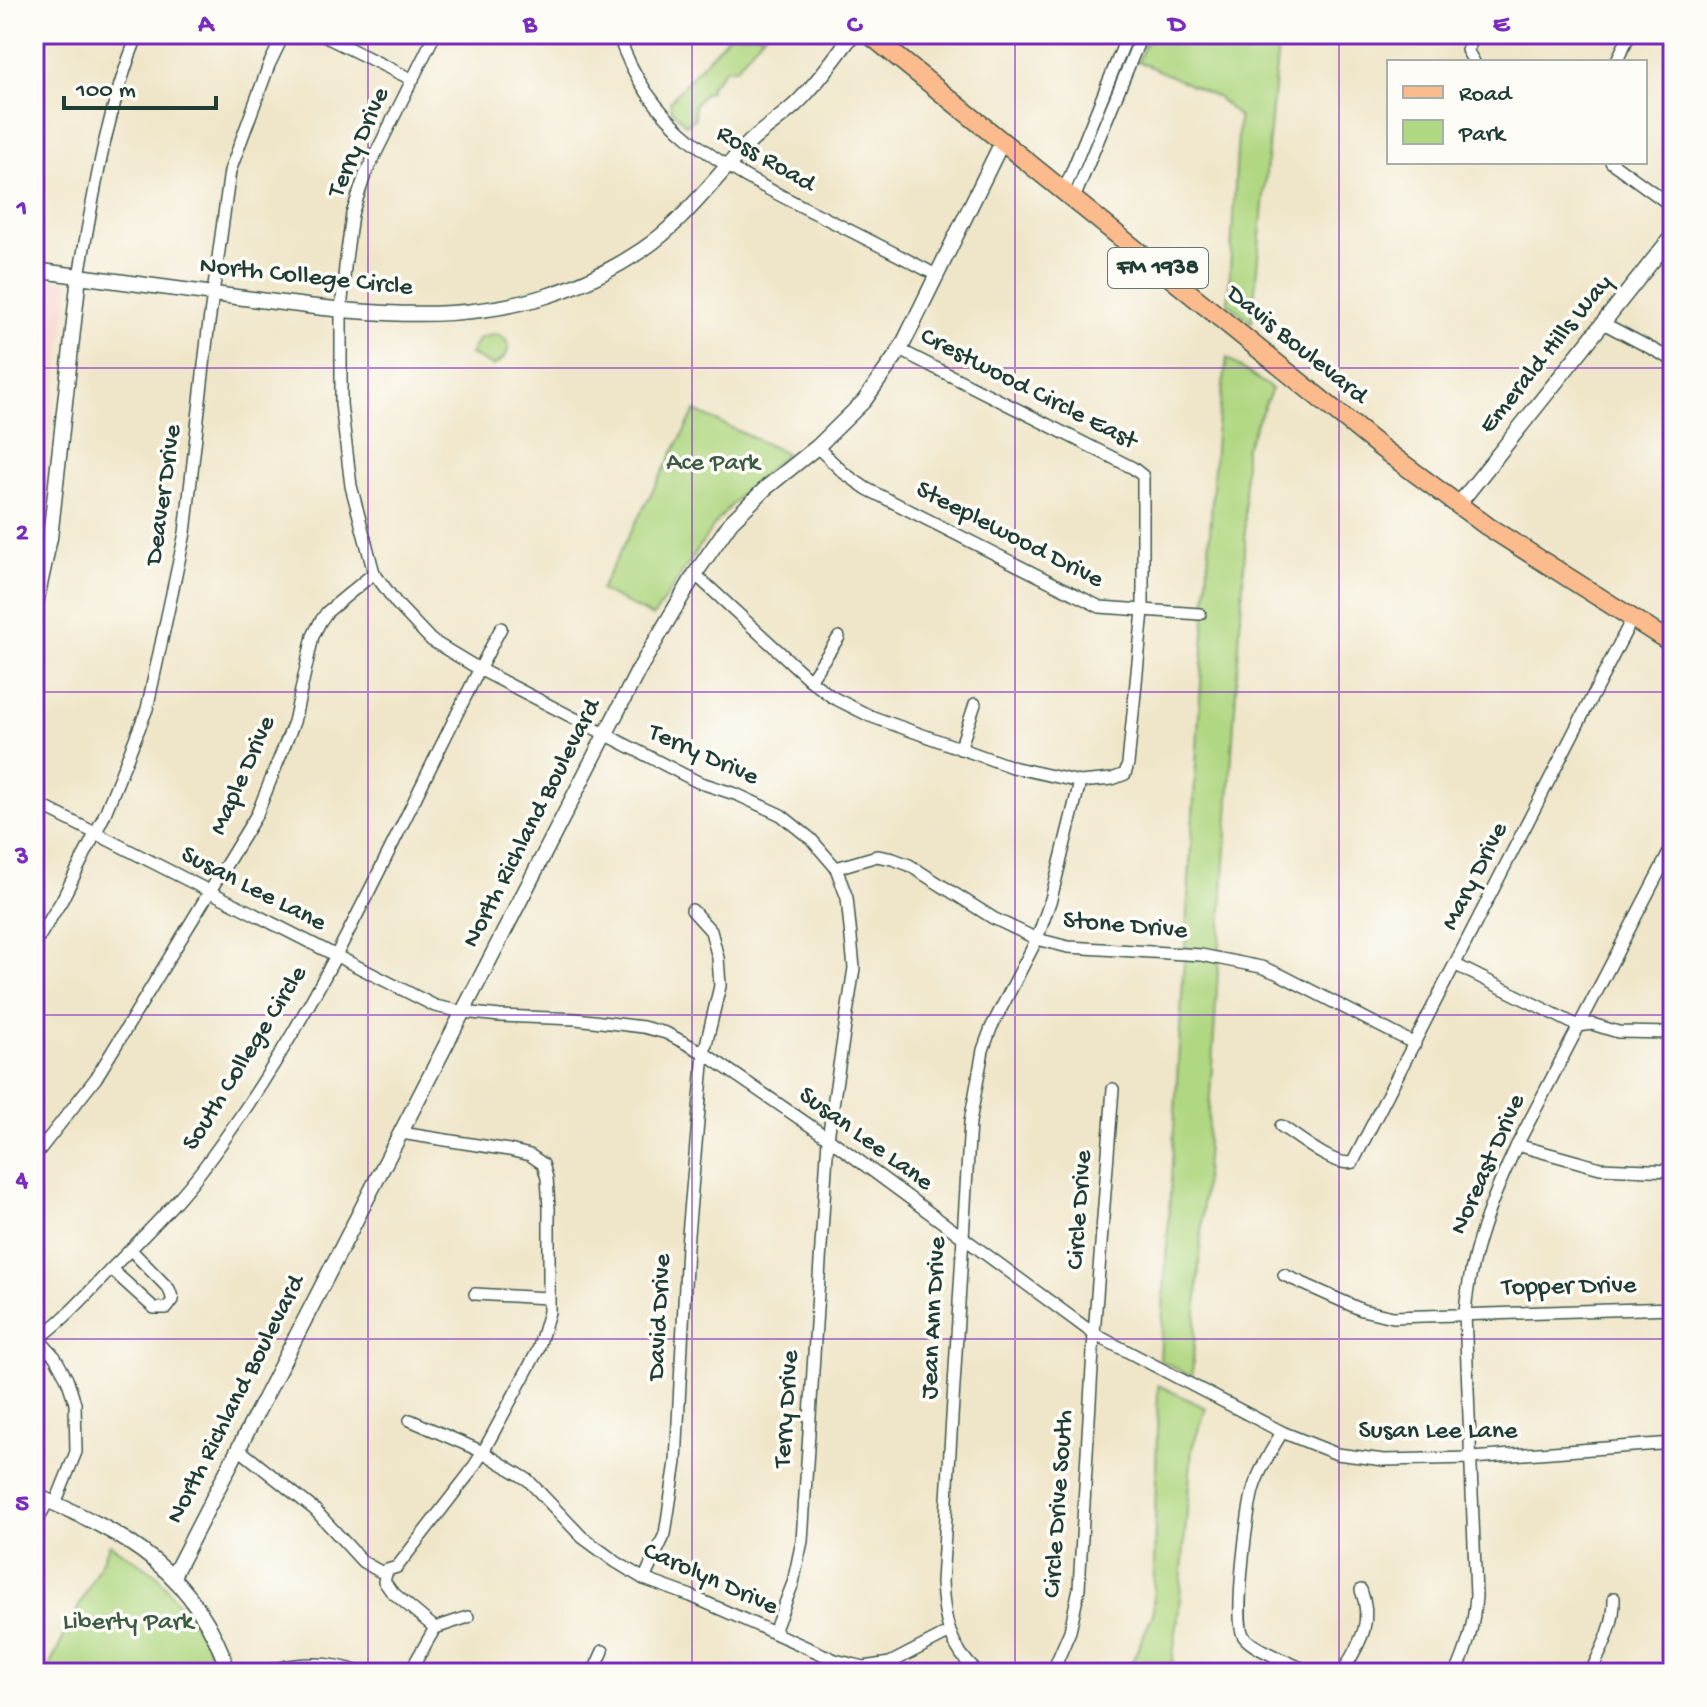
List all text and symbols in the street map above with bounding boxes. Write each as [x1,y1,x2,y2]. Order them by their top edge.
text: A [197,11,215,42]
text: B [522,11,538,42]
text: C [847,11,864,42]
text: D [1167,11,1187,42]
text: E [1493,11,1511,42]
scale bar [64,60,216,110]
legend [1387,60,1647,164]
text: 100 m [75,77,136,106]
text: Road [1459,81,1513,110]
street label: Terry Drive [321,83,398,205]
street label: Ross Road [710,119,822,202]
text: Park [1458,121,1507,150]
text: 1 [16,195,27,226]
road number: FM 1938 [1108,248,1208,288]
street label: North College Circle [198,251,415,305]
street label: Emerald Hills Way [1473,269,1621,441]
street label: Davis Boulevard [1218,278,1374,413]
street label: Crestwood Circle East [914,322,1144,459]
street label: Deaver Drive [140,422,190,569]
park label: Ace Park [666,449,762,480]
street label: Steeplewood Drive [910,475,1109,597]
text: 2 [16,519,29,550]
street label: North Richland Boulevard [457,693,610,953]
street label: Maple Drive [204,711,284,840]
street label: Terry Drive [641,717,763,794]
street label: Mary Drive [1436,817,1517,936]
street label: Susan Lee Lane [175,840,331,940]
text: 3 [14,843,29,874]
street label: Stone Drive [1061,906,1189,948]
street label: South College Circle [177,960,316,1157]
street label: Susan Lee Lane [792,1081,939,1200]
street label: Noreast Drive [1444,1089,1534,1240]
street label: Circle Drive [1061,1149,1101,1271]
text: 4 [15,1166,29,1197]
street label: Jean Ann Drive [915,1235,955,1400]
street label: David Drive [642,1252,680,1383]
street label: North Richland Boulevard [161,1269,314,1529]
street label: Topper Drive [1499,1271,1637,1305]
street label: Terry Drive [768,1349,808,1471]
street label: Circle Drive South [1038,1409,1082,1599]
street label: Susan Lee Lane [1358,1417,1518,1448]
text: 5 [15,1490,29,1521]
street label: Carolyn Drive [637,1536,783,1624]
park label: Liberty Park [63,1608,196,1639]

